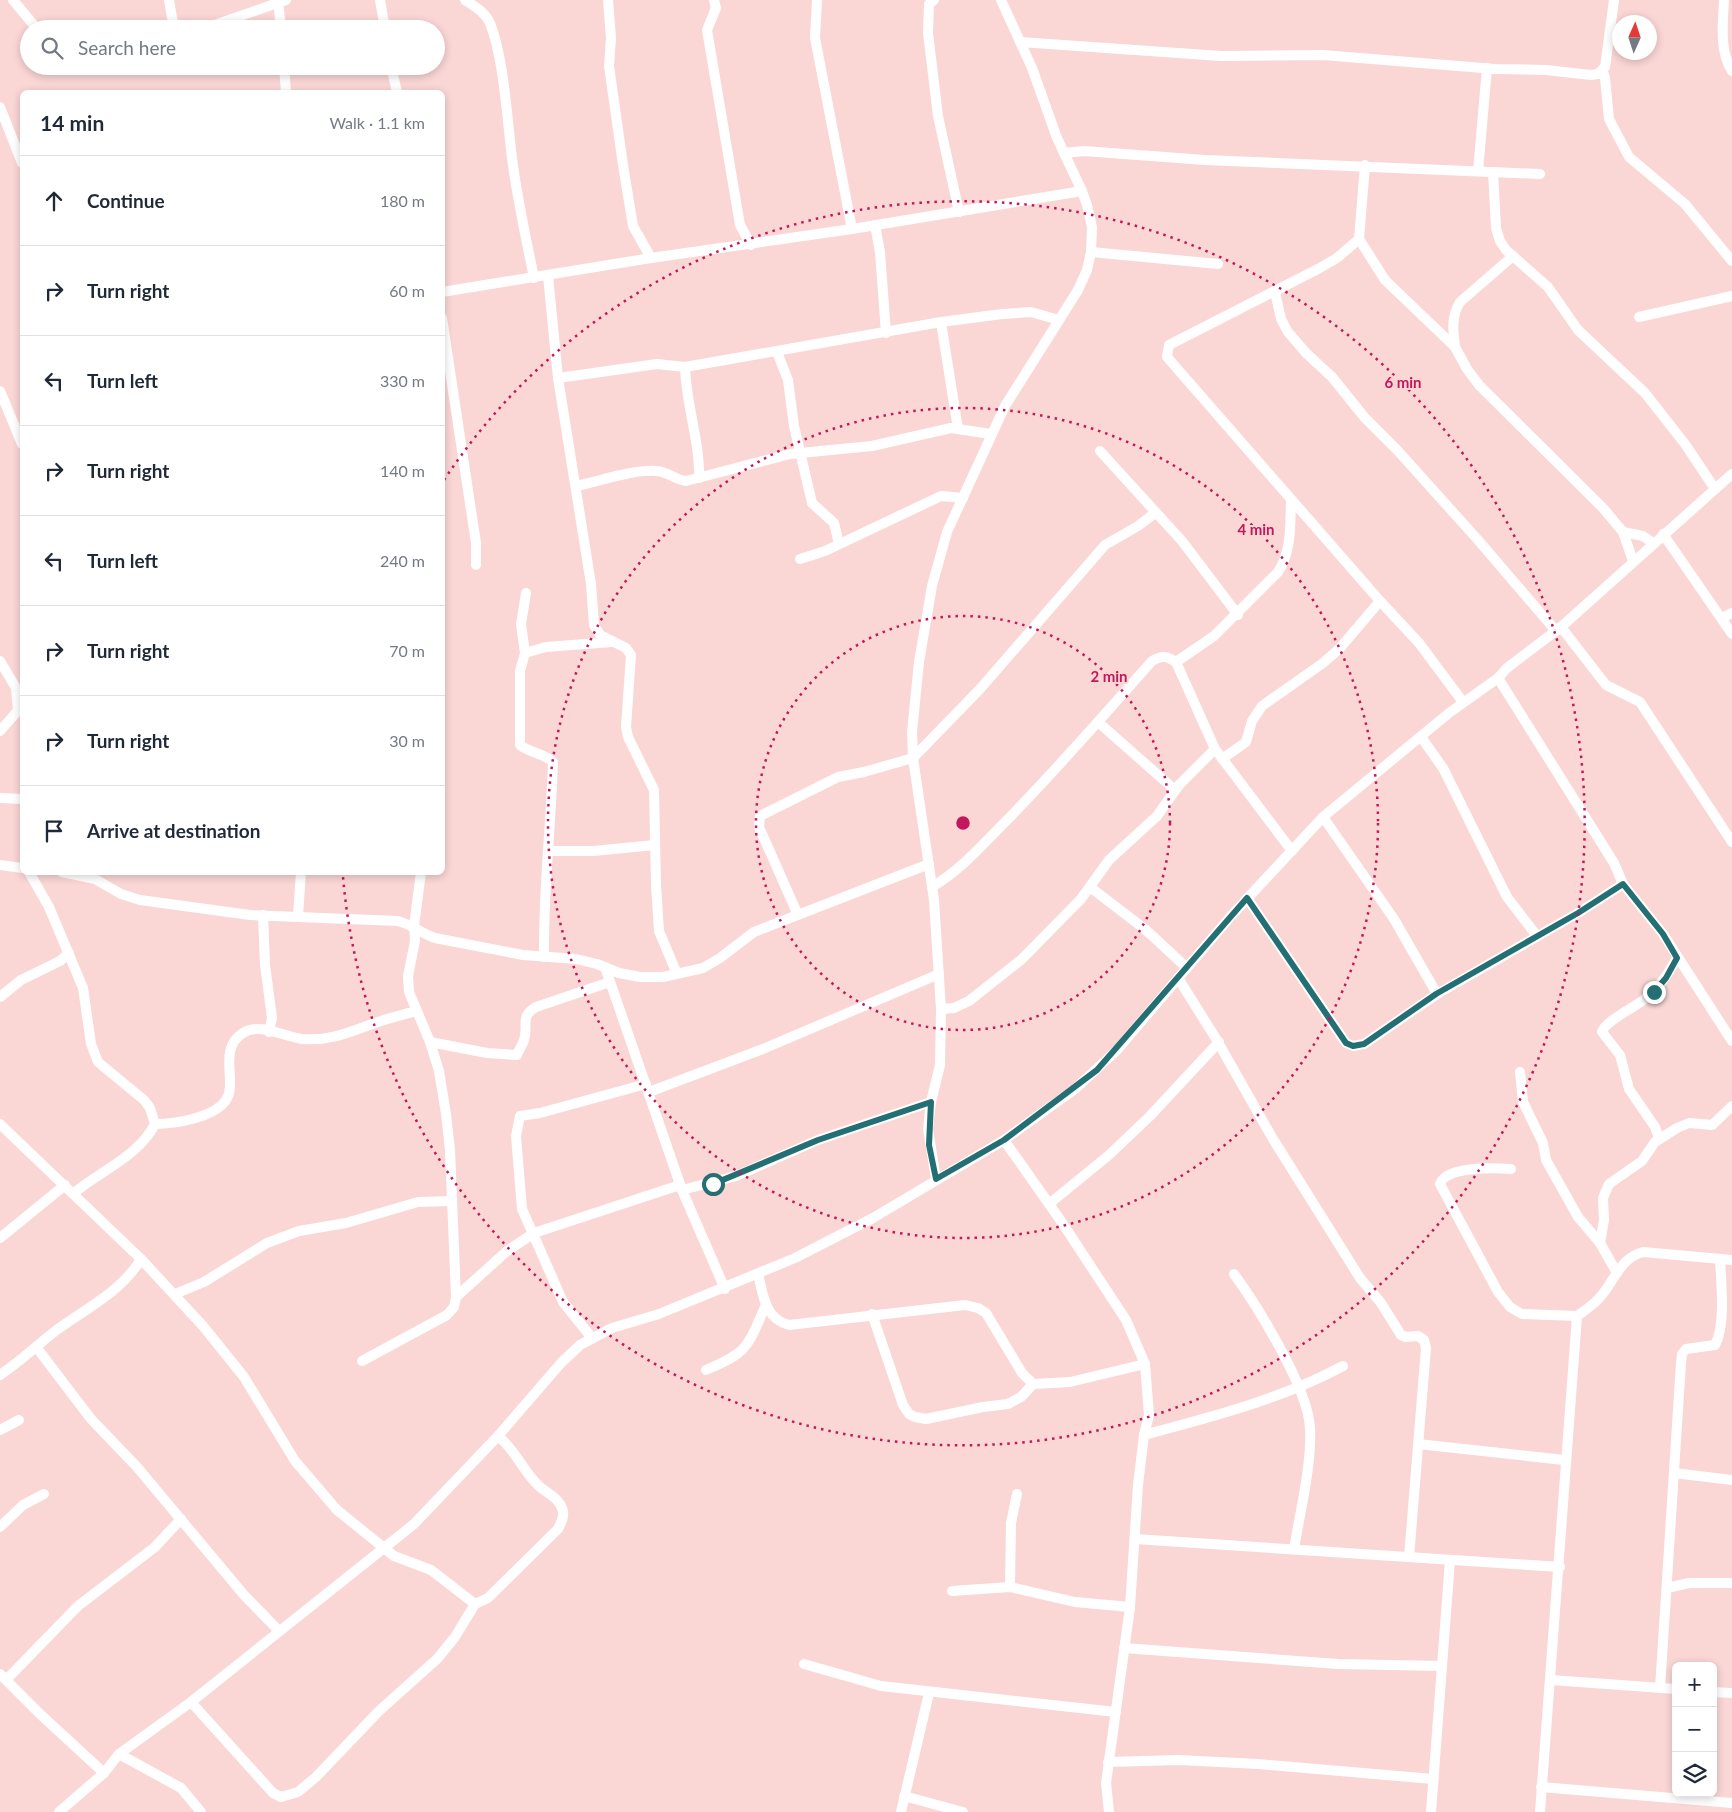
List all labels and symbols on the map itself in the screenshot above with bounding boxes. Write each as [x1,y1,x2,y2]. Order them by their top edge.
north arrow [1612,15,1657,60]
text: 6 min [1384,373,1422,391]
text: 4 min [1237,520,1275,538]
text: 2 min [1090,667,1128,685]
centre of rings [954,814,972,832]
route end [1643,981,1666,1004]
route start [702,1173,725,1196]

